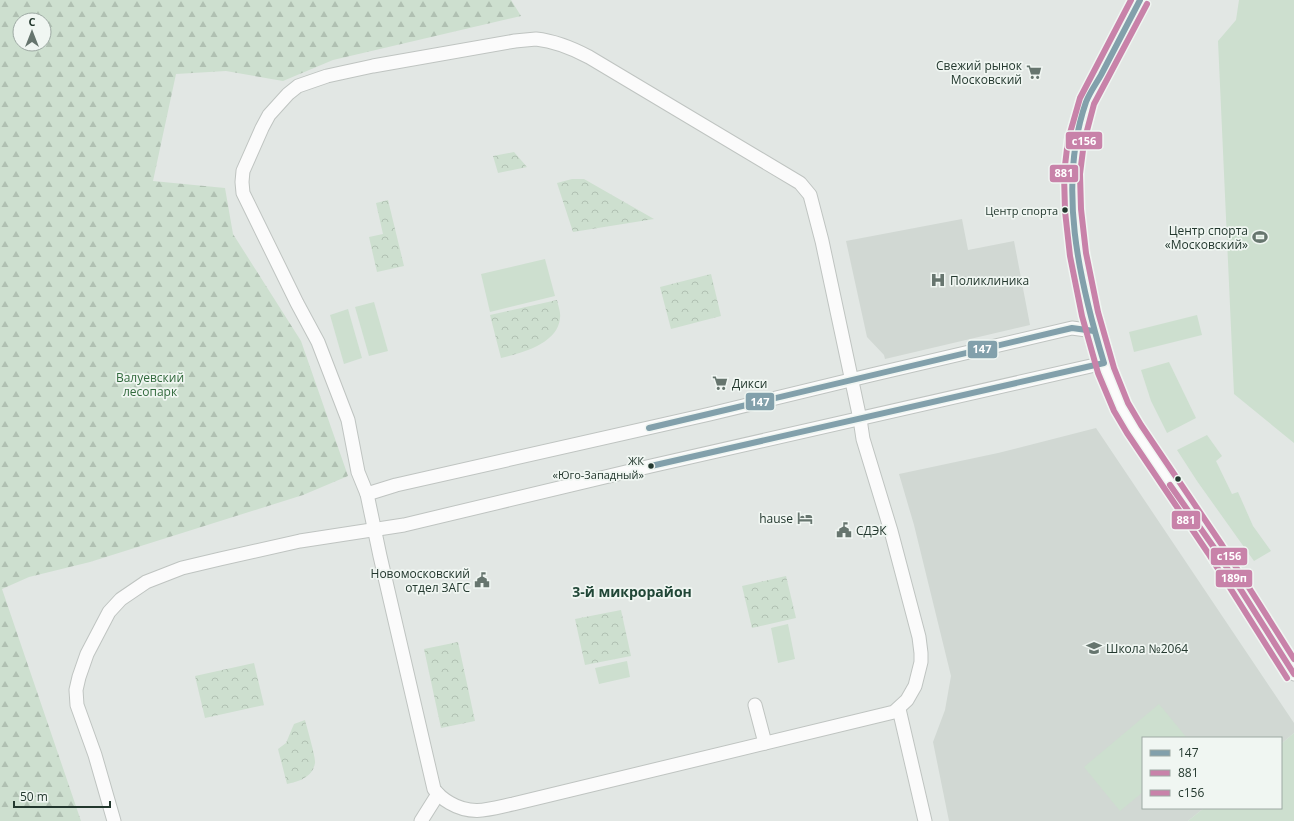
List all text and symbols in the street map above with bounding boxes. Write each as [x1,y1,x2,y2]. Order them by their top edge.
north arrow [12,12,52,52]
text: С [28,14,36,29]
place label: Свежий рынок Московский [936,57,1023,88]
supermarket icon: Свежий рынок Московский [1025,63,1043,81]
line badge: с156 [1065,131,1103,150]
text: с156 [1072,133,1096,148]
line badge: 881 [1049,164,1079,183]
text: 881 [1055,165,1073,180]
place label: Центр спорта [985,203,1058,218]
marker: Центр спорта [1060,205,1070,215]
place label: Центр спорта «Московский» [1165,222,1248,253]
sports icon: Центр спорта «Московский» [1251,228,1269,246]
hospital icon: Поликлиника [929,271,947,289]
place label: Поликлиника [950,272,1029,289]
line badge: 147 [967,340,998,359]
text: 147 [973,341,991,356]
park label: Валуевский лесопарк [116,369,184,400]
supermarket icon: Дикси [711,374,729,392]
place label: Дикси [732,375,767,392]
line badge: 147 [745,392,775,411]
text: 147 [751,394,769,409]
place label: ЖК «Юго-Западный» [552,453,645,482]
marker: ЖК «Юго-Западный» [646,461,656,471]
unlabelled marker [1173,474,1183,484]
hotel icon: hause [796,509,814,527]
place label: hause [759,510,793,527]
line badge: 881 [1171,510,1201,530]
text: 881 [1177,512,1195,527]
public building icon: СДЭК [835,521,853,539]
place label: СДЭК [856,522,887,539]
line badge: с156 [1210,547,1248,566]
text: с156 [1217,548,1241,563]
place label: Новомосковский отдел ЗАГС [371,565,470,596]
line badge: 189п [1215,569,1253,588]
text: 189п [1221,570,1247,585]
public building icon: Новомосковский отдел ЗАГС [473,571,491,589]
district label: 3-й микрорайон [572,582,692,601]
school or university icon: Школа №2064 [1085,639,1103,657]
place label: Школа №2064 [1106,640,1188,657]
legend [1142,737,1282,809]
text: 147 [1178,744,1199,761]
text: 881 [1178,764,1199,781]
scale bar [14,783,110,809]
text: с156 [1178,784,1204,801]
text: 50 m [20,788,48,805]

